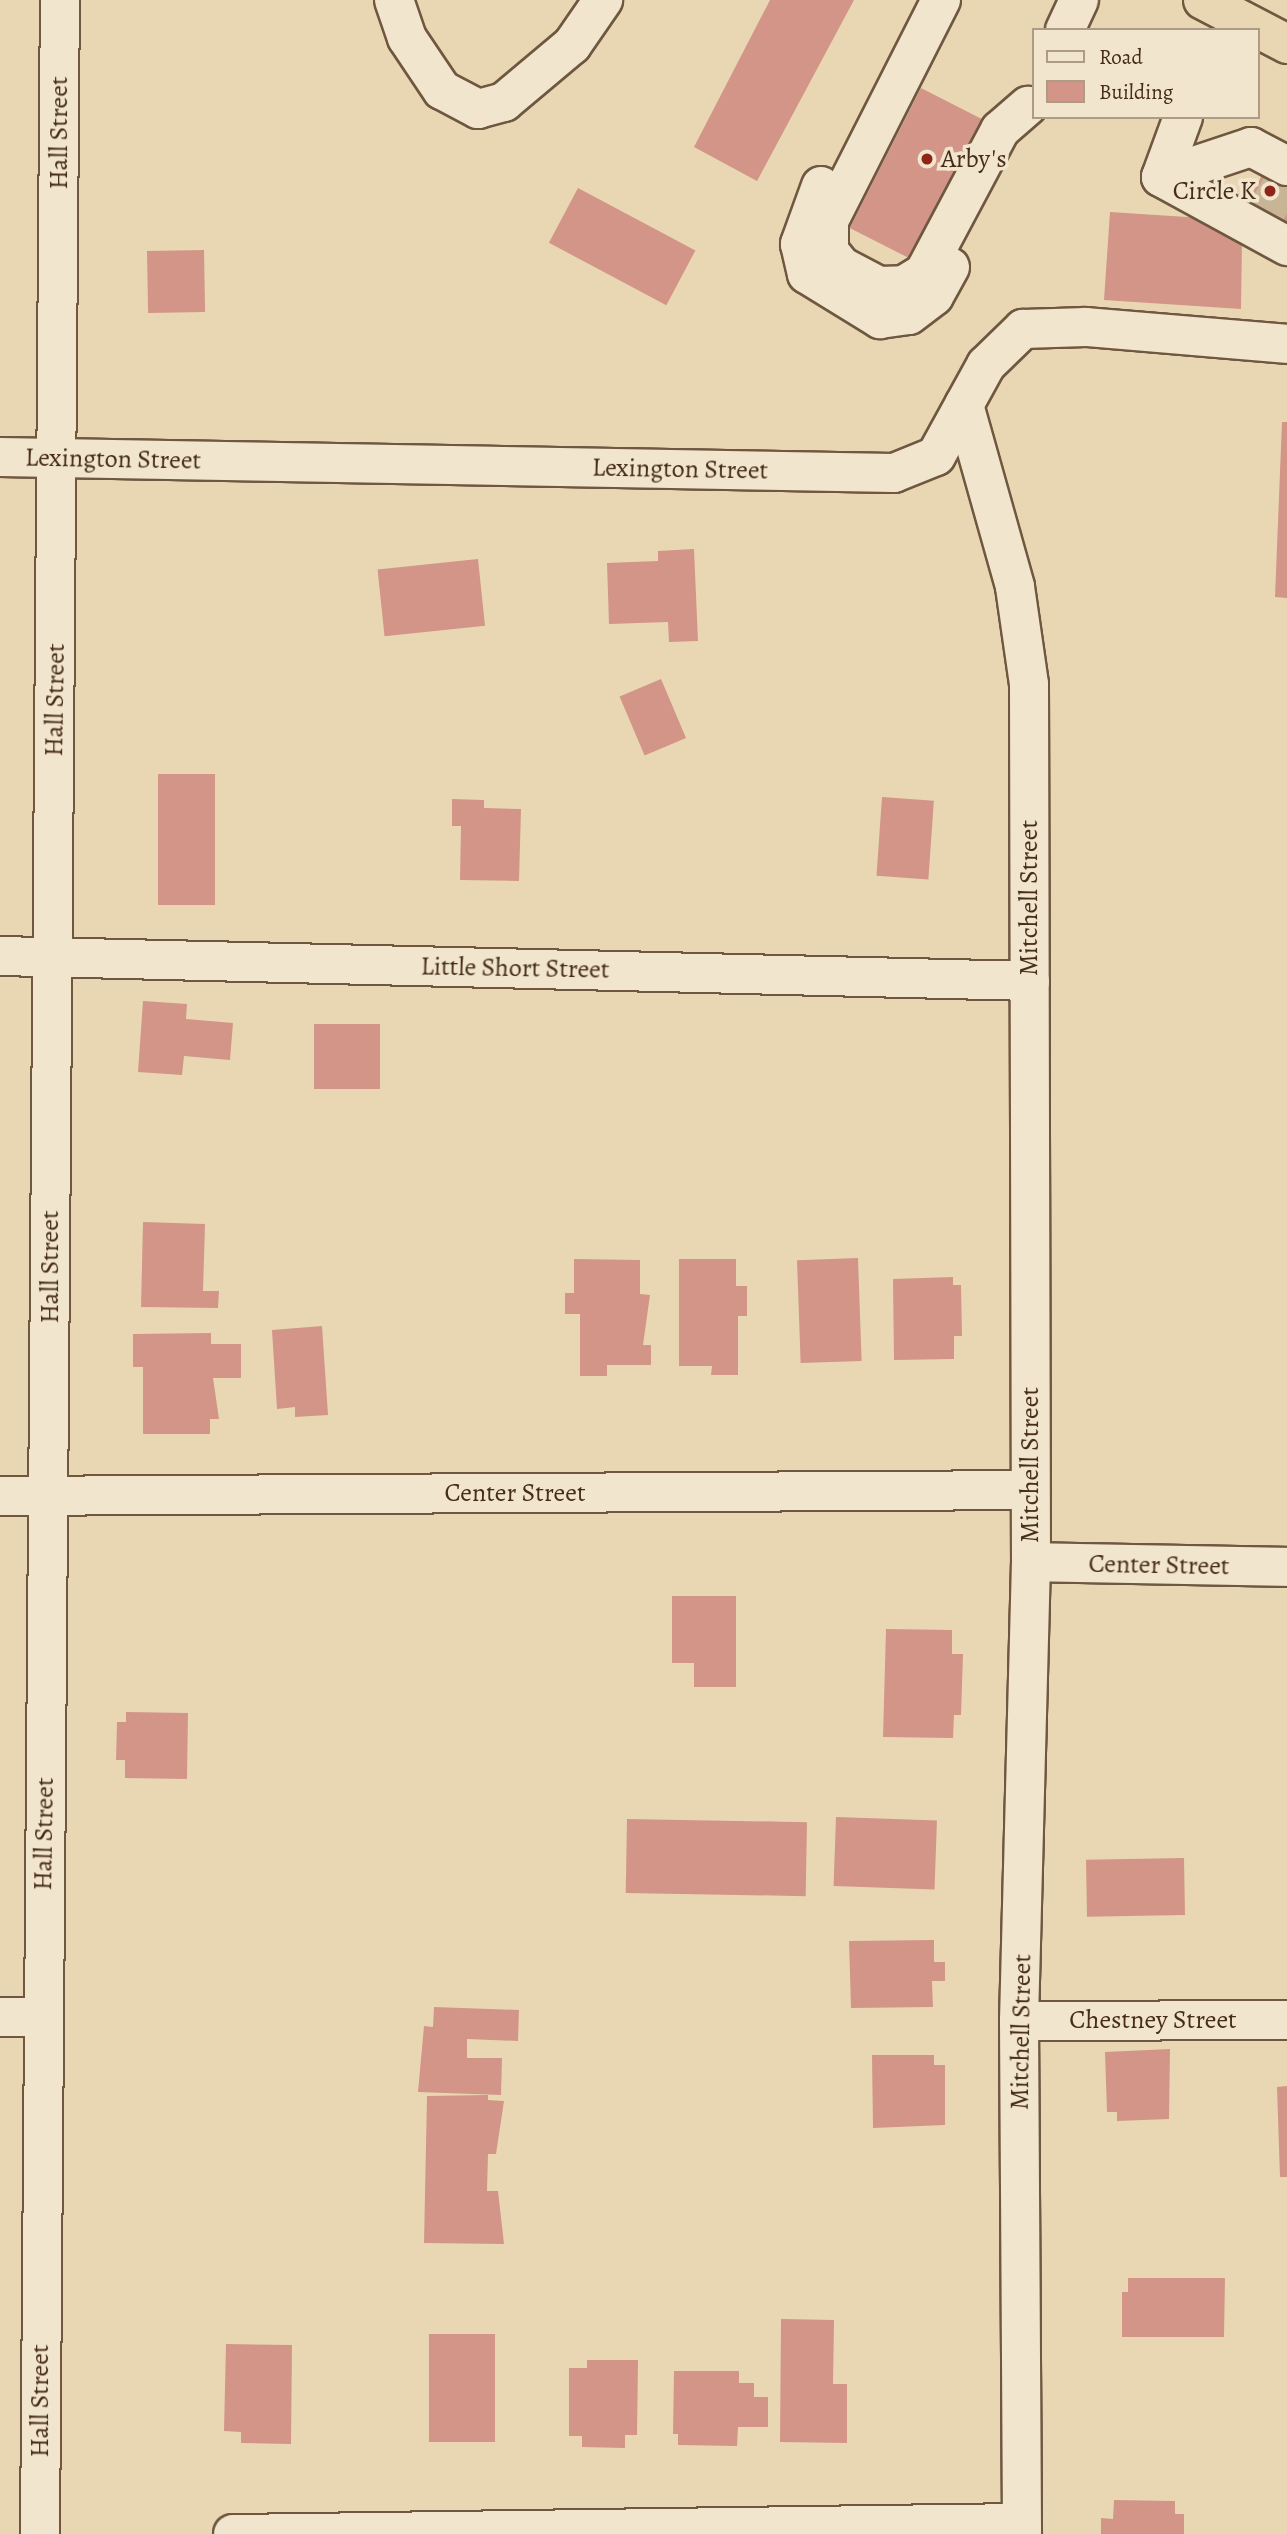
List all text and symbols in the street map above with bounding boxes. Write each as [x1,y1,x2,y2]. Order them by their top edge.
legend [1032,28,1259,119]
text: Road [1099,43,1143,71]
street label: Hall Street [43,77,75,189]
text: Building [1099,78,1173,106]
place label: Arby's [941,143,1007,175]
marker: Arby's [919,151,935,167]
place label: Circle K [1173,175,1256,207]
marker: Circle K [1262,183,1278,199]
street label: Lexington Street [25,442,201,476]
street label: Lexington Street [592,452,768,486]
street label: Hall Street [38,643,72,757]
street label: Mitchell Street [1013,820,1045,976]
street label: Little Short Street [420,951,610,985]
street label: Hall Street [34,1211,66,1323]
street label: Mitchell Street [1014,1387,1046,1543]
street label: Center Street [445,1477,585,1509]
street label: Center Street [1088,1548,1230,1582]
street label: Hall Street [27,1777,61,1891]
street label: Mitchell Street [1004,1954,1038,2110]
street label: Chestney Street [1069,2004,1237,2036]
street label: Hall Street [24,2345,56,2457]

